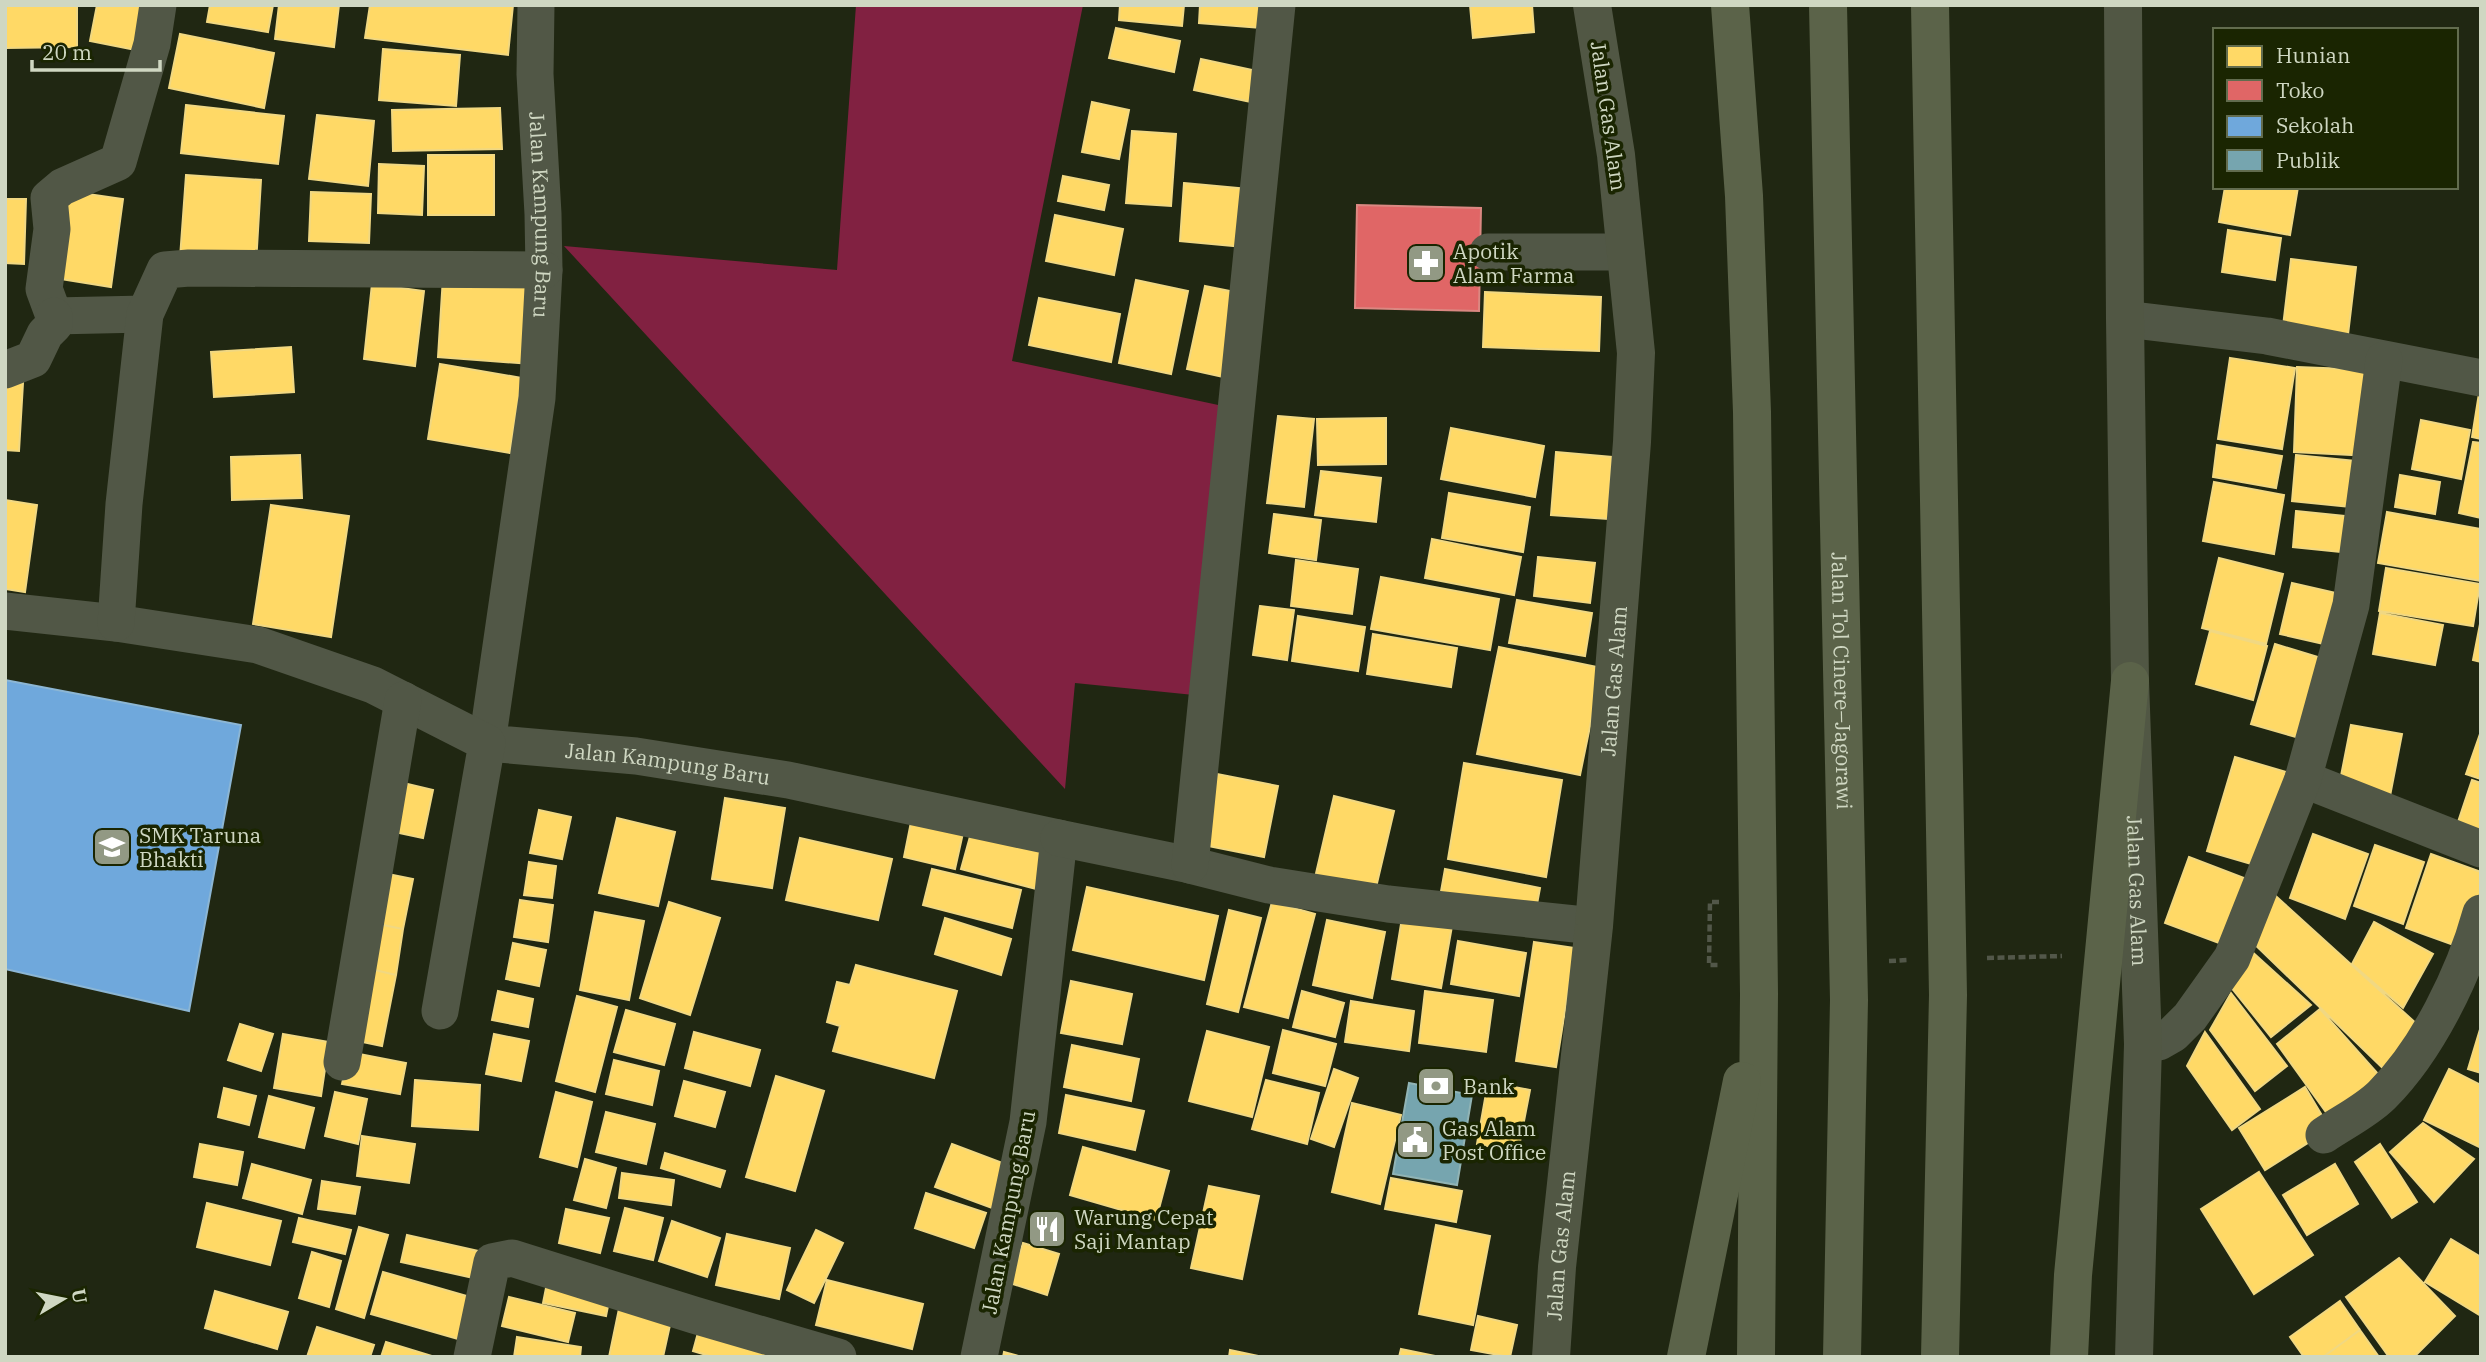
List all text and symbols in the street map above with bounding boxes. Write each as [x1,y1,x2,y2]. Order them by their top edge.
scale bar [32,28,159,72]
legend [2213,28,2458,189]
text: 20 m [42,38,92,66]
street label: Jalan Gas Alam [1585,39,1633,193]
text: Hunian [2276,41,2350,69]
text: Toko [2276,76,2324,104]
street label: Jalan Kampung Baru [523,111,558,319]
text: Sekolah [2276,111,2354,139]
text: Publik [2276,146,2341,174]
place label: Apotik Alam Farma [1453,237,1574,289]
pharmacy icon: Apotik Alam Farma [1405,242,1447,284]
street label: Jalan Tol Cinere–Jagorawi [1826,552,1859,810]
street label: Jalan Gas Alam [1593,605,1633,757]
street label: Jalan Kampung Baru [564,736,772,791]
street label: Jalan Gas Alam [2121,815,2154,967]
place label: SMK Taruna Bhakti [139,821,261,873]
school or university icon: SMK Taruna Bhakti [91,826,133,868]
bank icon: Bank [1415,1065,1457,1107]
place label: Bank [1463,1072,1515,1100]
street label: Jalan Kampung Baru [975,1108,1041,1316]
place label: Gas Alam Post Office [1442,1114,1546,1166]
public building icon: Gas Alam Post Office [1394,1119,1436,1161]
street label: Jalan Gas Alam [1539,1169,1581,1322]
place label: Warung Cepat Saji Mantap [1074,1203,1213,1255]
restaurant icon: Warung Cepat Saji Mantap [1026,1208,1068,1250]
north arrow [28,1264,98,1334]
text: U [67,1287,93,1305]

